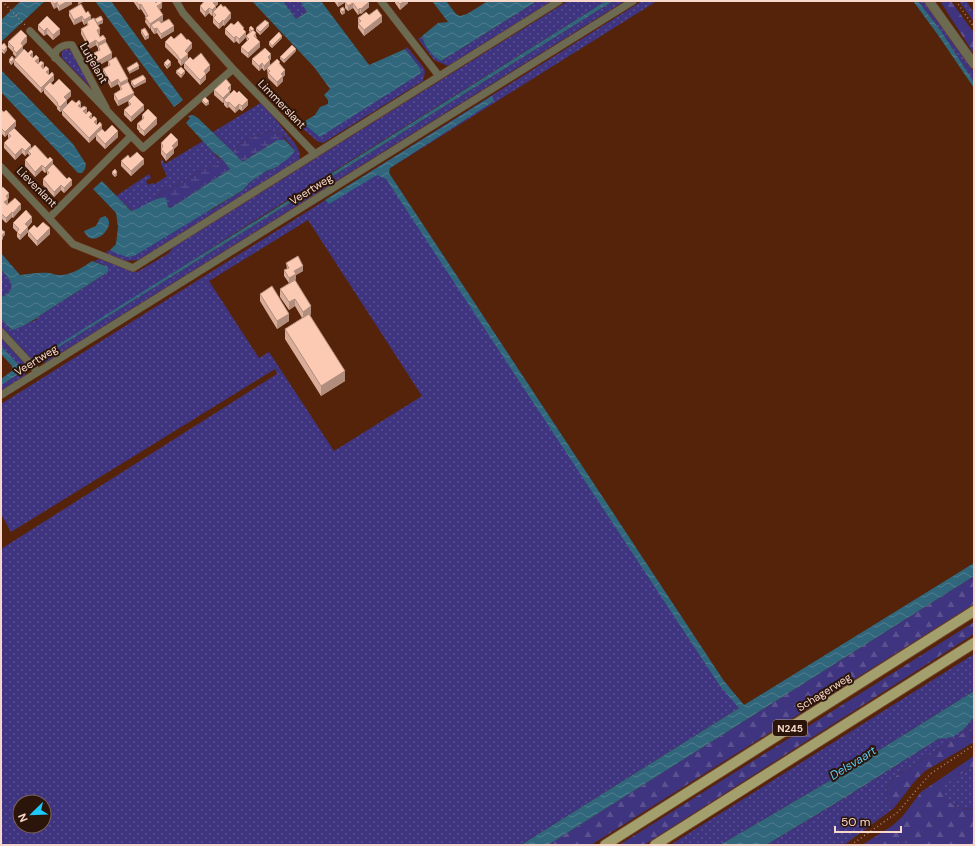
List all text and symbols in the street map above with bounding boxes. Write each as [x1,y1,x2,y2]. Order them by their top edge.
street label: Lutjelant [77,40,111,86]
street label: Limmerslant [255,76,309,132]
street label: Lievenlant [14,164,60,210]
street label: Veertweg [287,170,335,208]
street label: Veertweg [12,341,60,379]
street label: Schagerweg [794,670,854,714]
road number: N245 [773,720,807,736]
water label: Delsvaart [827,742,880,784]
north arrow [12,794,52,834]
scale bar [835,808,901,834]
text: N [15,811,31,824]
text: 50 m [841,814,870,830]

